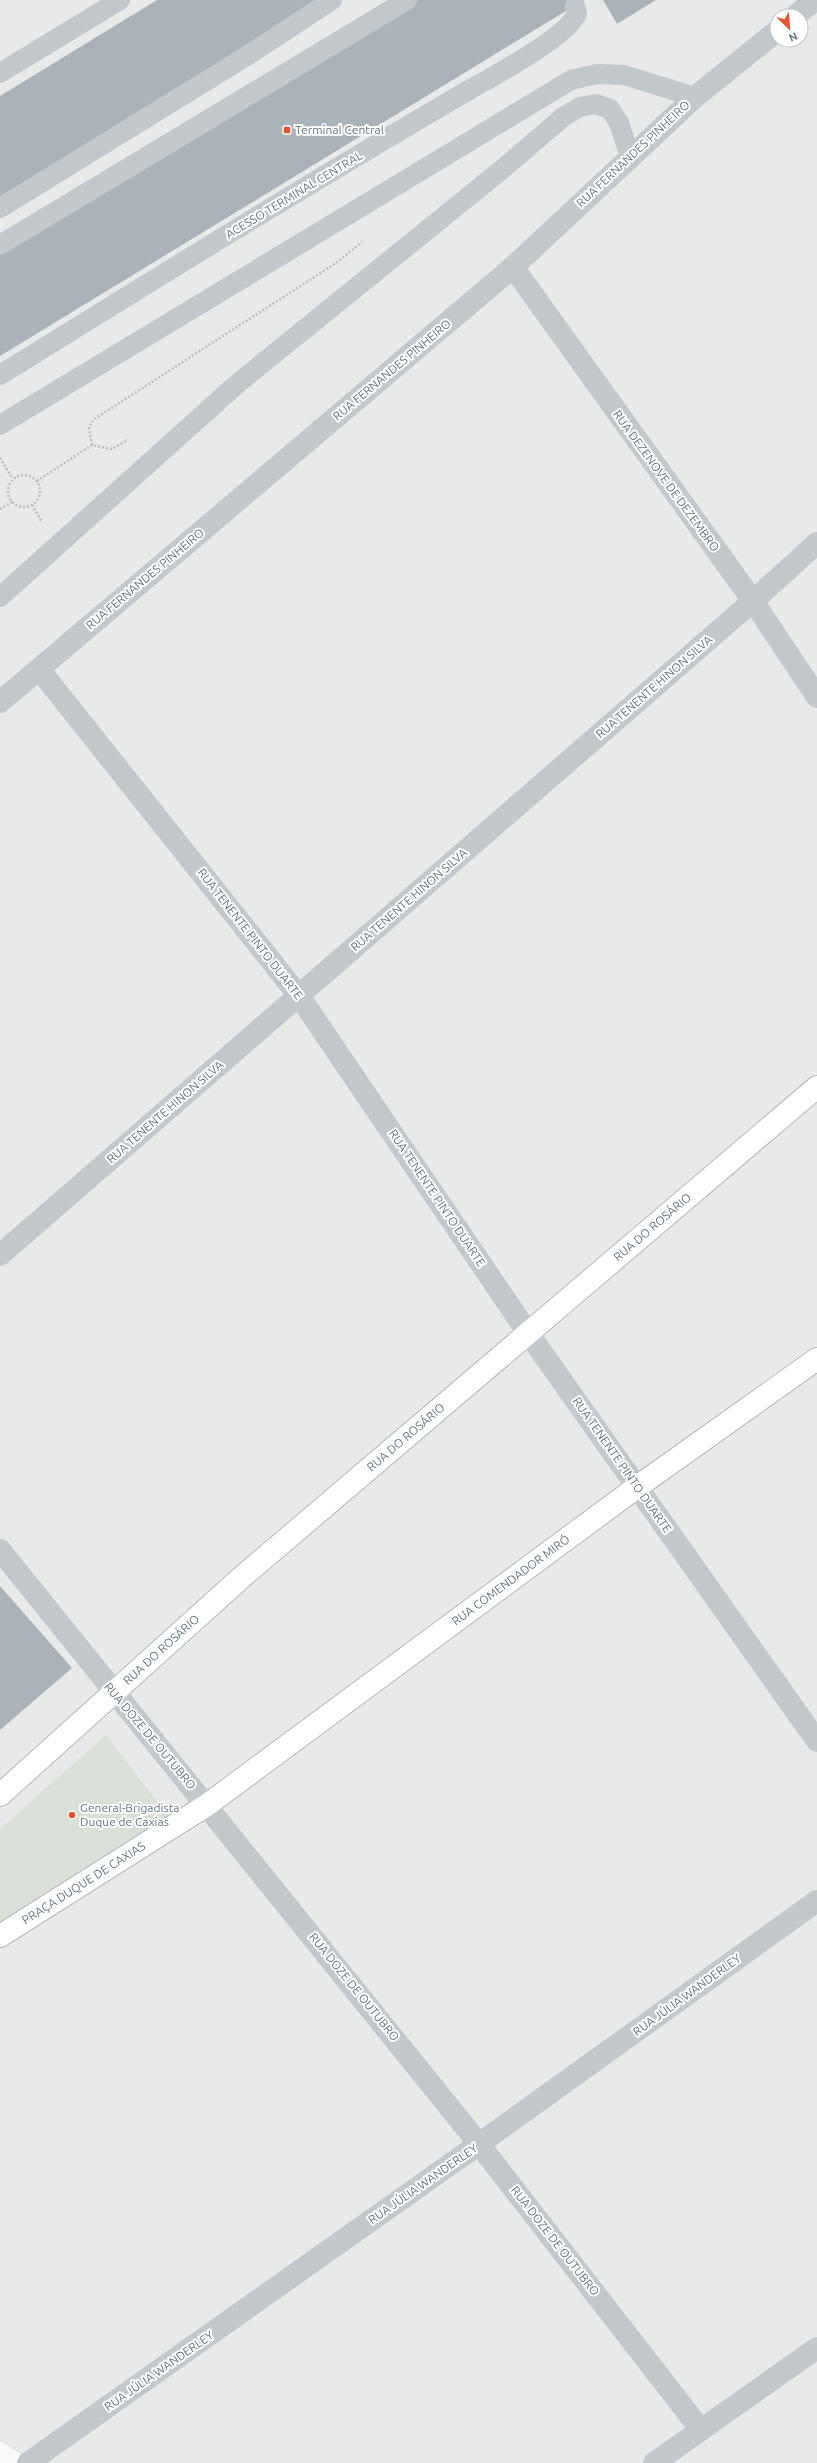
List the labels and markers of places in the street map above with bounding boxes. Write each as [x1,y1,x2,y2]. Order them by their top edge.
place label: Terminal Central [295,123,384,136]
marker: Terminal Central [282,125,292,135]
place label: General-Brigadista Duque de Caxias [80,1801,180,1828]
marker: General-Brigadista Duque de Caxias [67,1810,77,1820]

